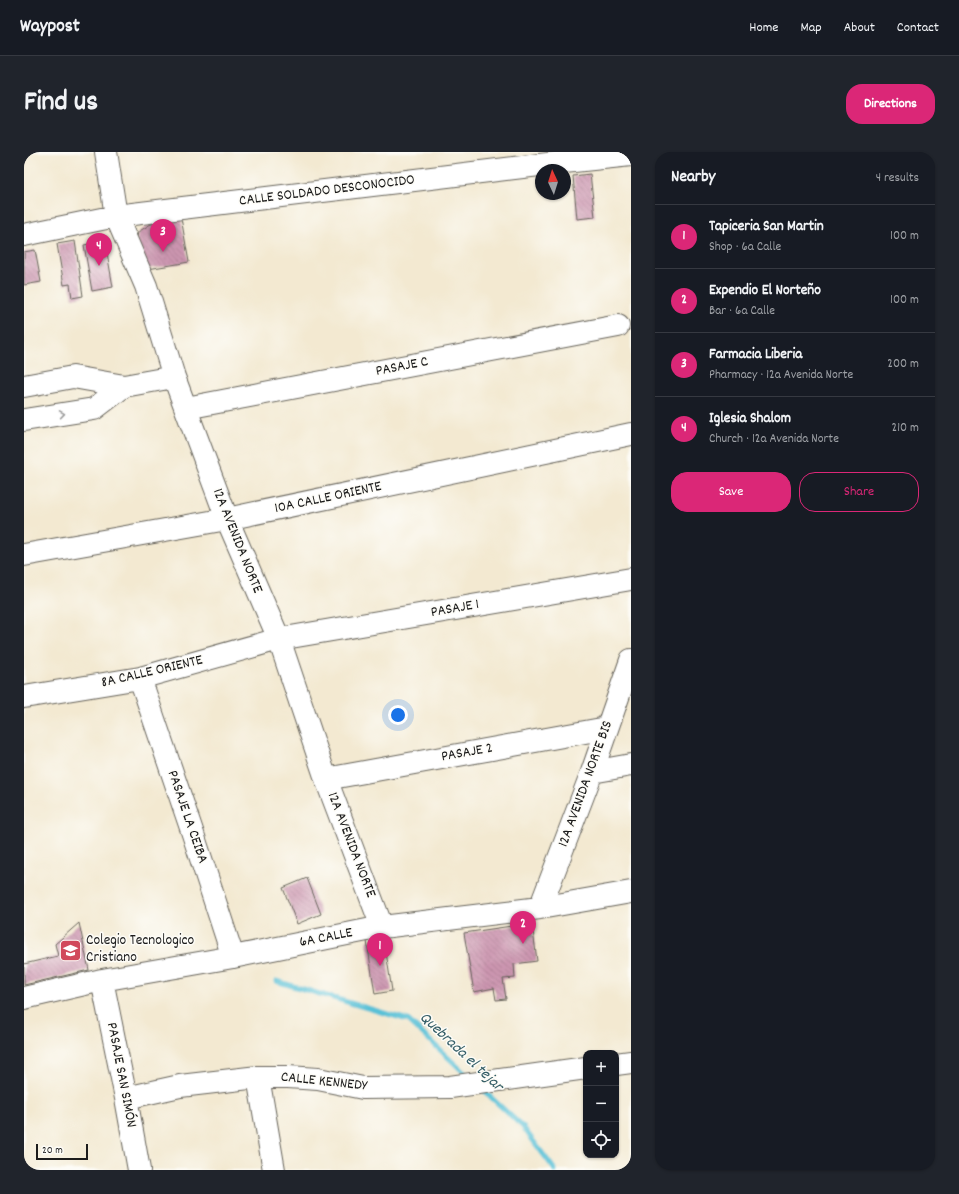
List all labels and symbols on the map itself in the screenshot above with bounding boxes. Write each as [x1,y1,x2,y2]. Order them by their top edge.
north arrow [535,164,571,200]
street label: CALLE SOLDADO DESCONOCIDO [238,169,416,213]
pin: 3 [150,219,176,252]
pin: 4 [86,233,112,266]
street label: PASAJE C [374,351,430,383]
one-way arrow [59,410,66,419]
street label: 10A CALLE ORIENTE [273,476,384,520]
street label: 12A AVENIDA NORTE [206,485,268,597]
street label: PASAJE 1 [429,594,481,624]
street label: 8A CALLE ORIENTE [99,650,205,694]
your location [388,705,408,725]
street label: 12A AVENIDA NORTE BIS [553,718,619,850]
street label: PASAJE 2 [439,738,495,768]
street label: PASAJE LA CEIBA [161,767,213,867]
street label: 12A AVENIDA NORTE [321,789,381,901]
pin: 2 [510,911,536,944]
street label: 6A CALLE [298,922,355,954]
place label: Colegio Tecnologico Cristiano [86,930,195,969]
pin: 1 [367,933,393,966]
school or university icon: Colegio Tecnologico Cristiano [58,937,84,963]
water label: Quebrada el tejar [414,1007,510,1098]
street label: PASAJE SAN SIMÓN [100,1020,142,1130]
street label: CALLE KENNEDY [280,1067,369,1098]
scale bar [36,1142,88,1161]

